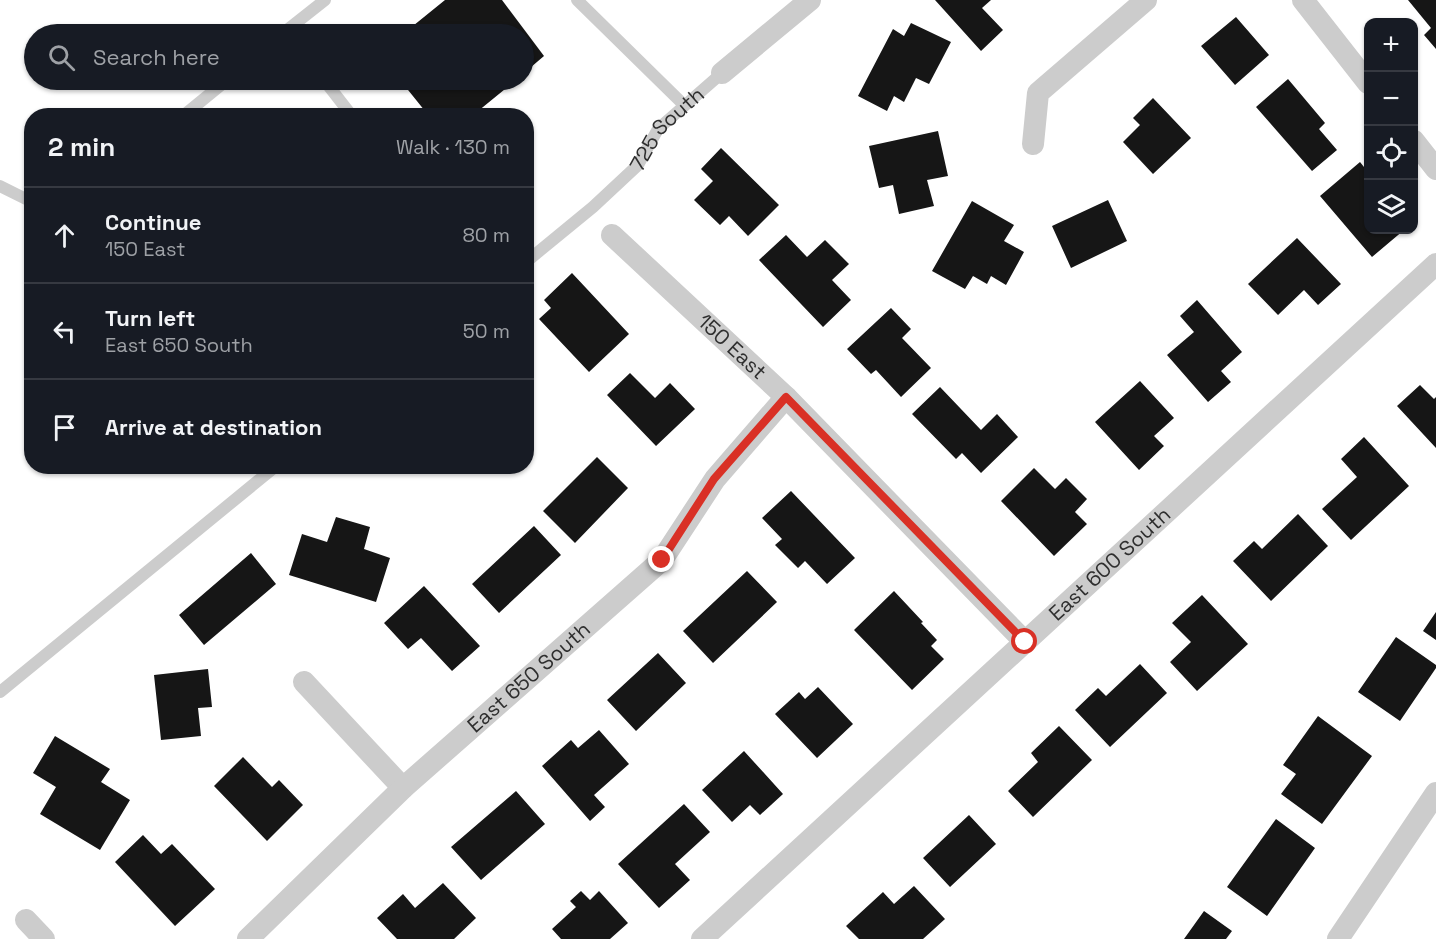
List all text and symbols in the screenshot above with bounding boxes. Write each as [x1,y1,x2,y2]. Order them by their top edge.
map controls [1364,18,1418,234]
button: + [1364,18,1418,72]
search box [24,24,534,90]
icon: search [45,41,78,74]
text: Search here [93,43,220,71]
button: − [1364,72,1418,126]
street label: 725 South [623,81,710,176]
button: locate [1364,126,1418,180]
text: 2 min [48,130,115,164]
text: Walk · 130 m [396,134,510,160]
button: layers [1364,180,1418,234]
text: Continue [105,208,201,236]
icon: ahead [48,219,81,252]
text: 80 m [462,222,510,248]
text: 150 East [105,236,186,262]
text: Turn left [105,304,195,332]
street label: 150 East [692,308,773,385]
icon: left [48,315,81,348]
text: 50 m [463,318,510,344]
text: East 650 South [105,332,253,358]
icon: arrive [48,411,81,444]
text: Arrive at destination [105,413,322,441]
street label: East 600 South [1043,501,1176,626]
route end [648,546,674,572]
street label: East 650 South [461,615,596,738]
route start [1011,628,1037,654]

